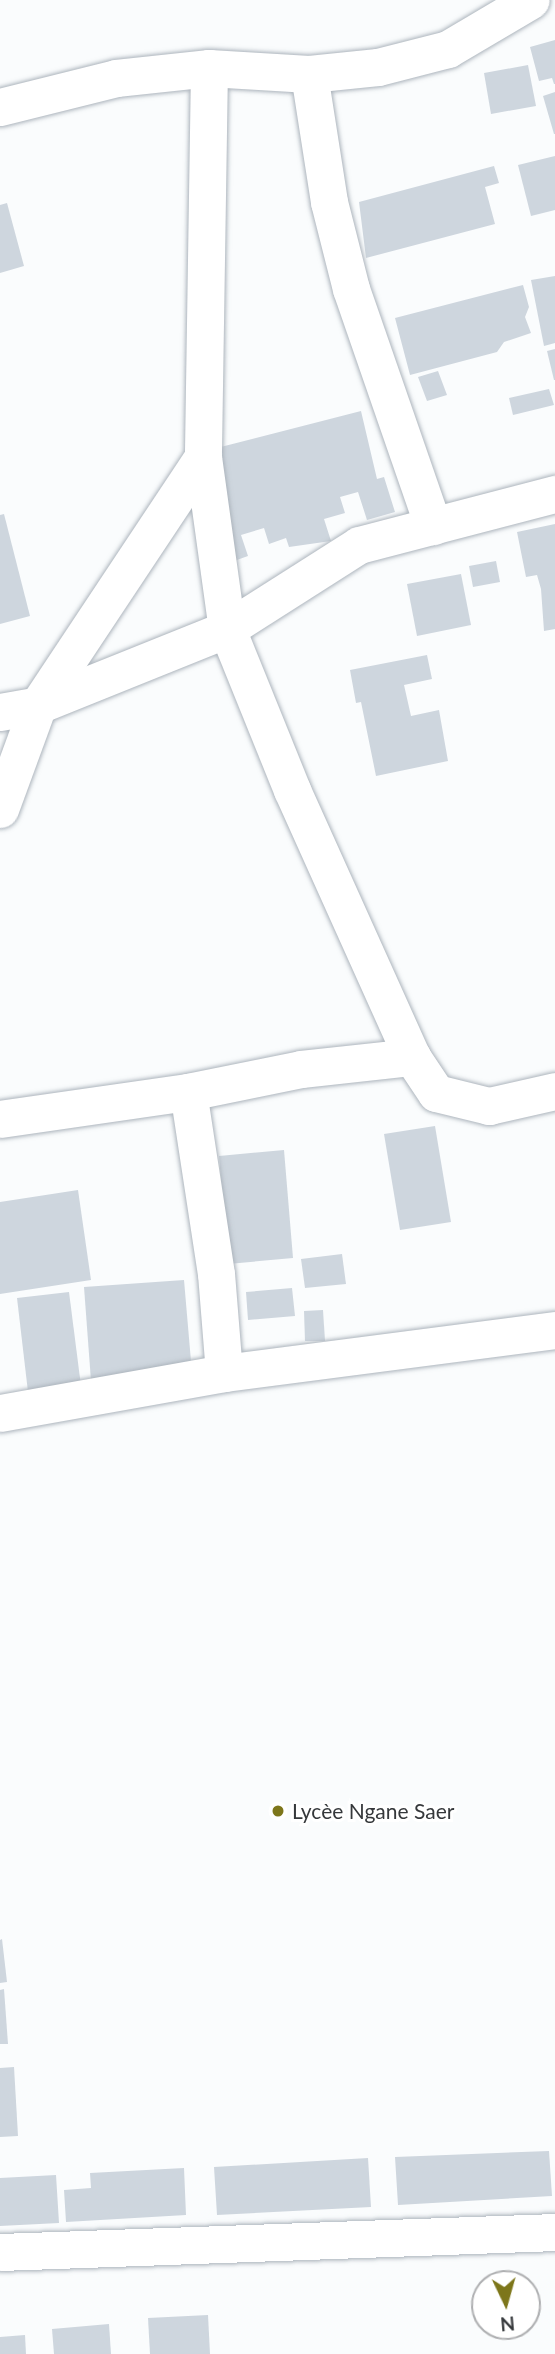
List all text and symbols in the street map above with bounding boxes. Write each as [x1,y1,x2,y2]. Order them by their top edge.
place label: Lycèe Ngane Saer [292,1798,454,1824]
marker: Lycèe Ngane Saer [270,1803,286,1819]
north arrow [471,2270,541,2340]
text: N [499,2312,516,2337]

